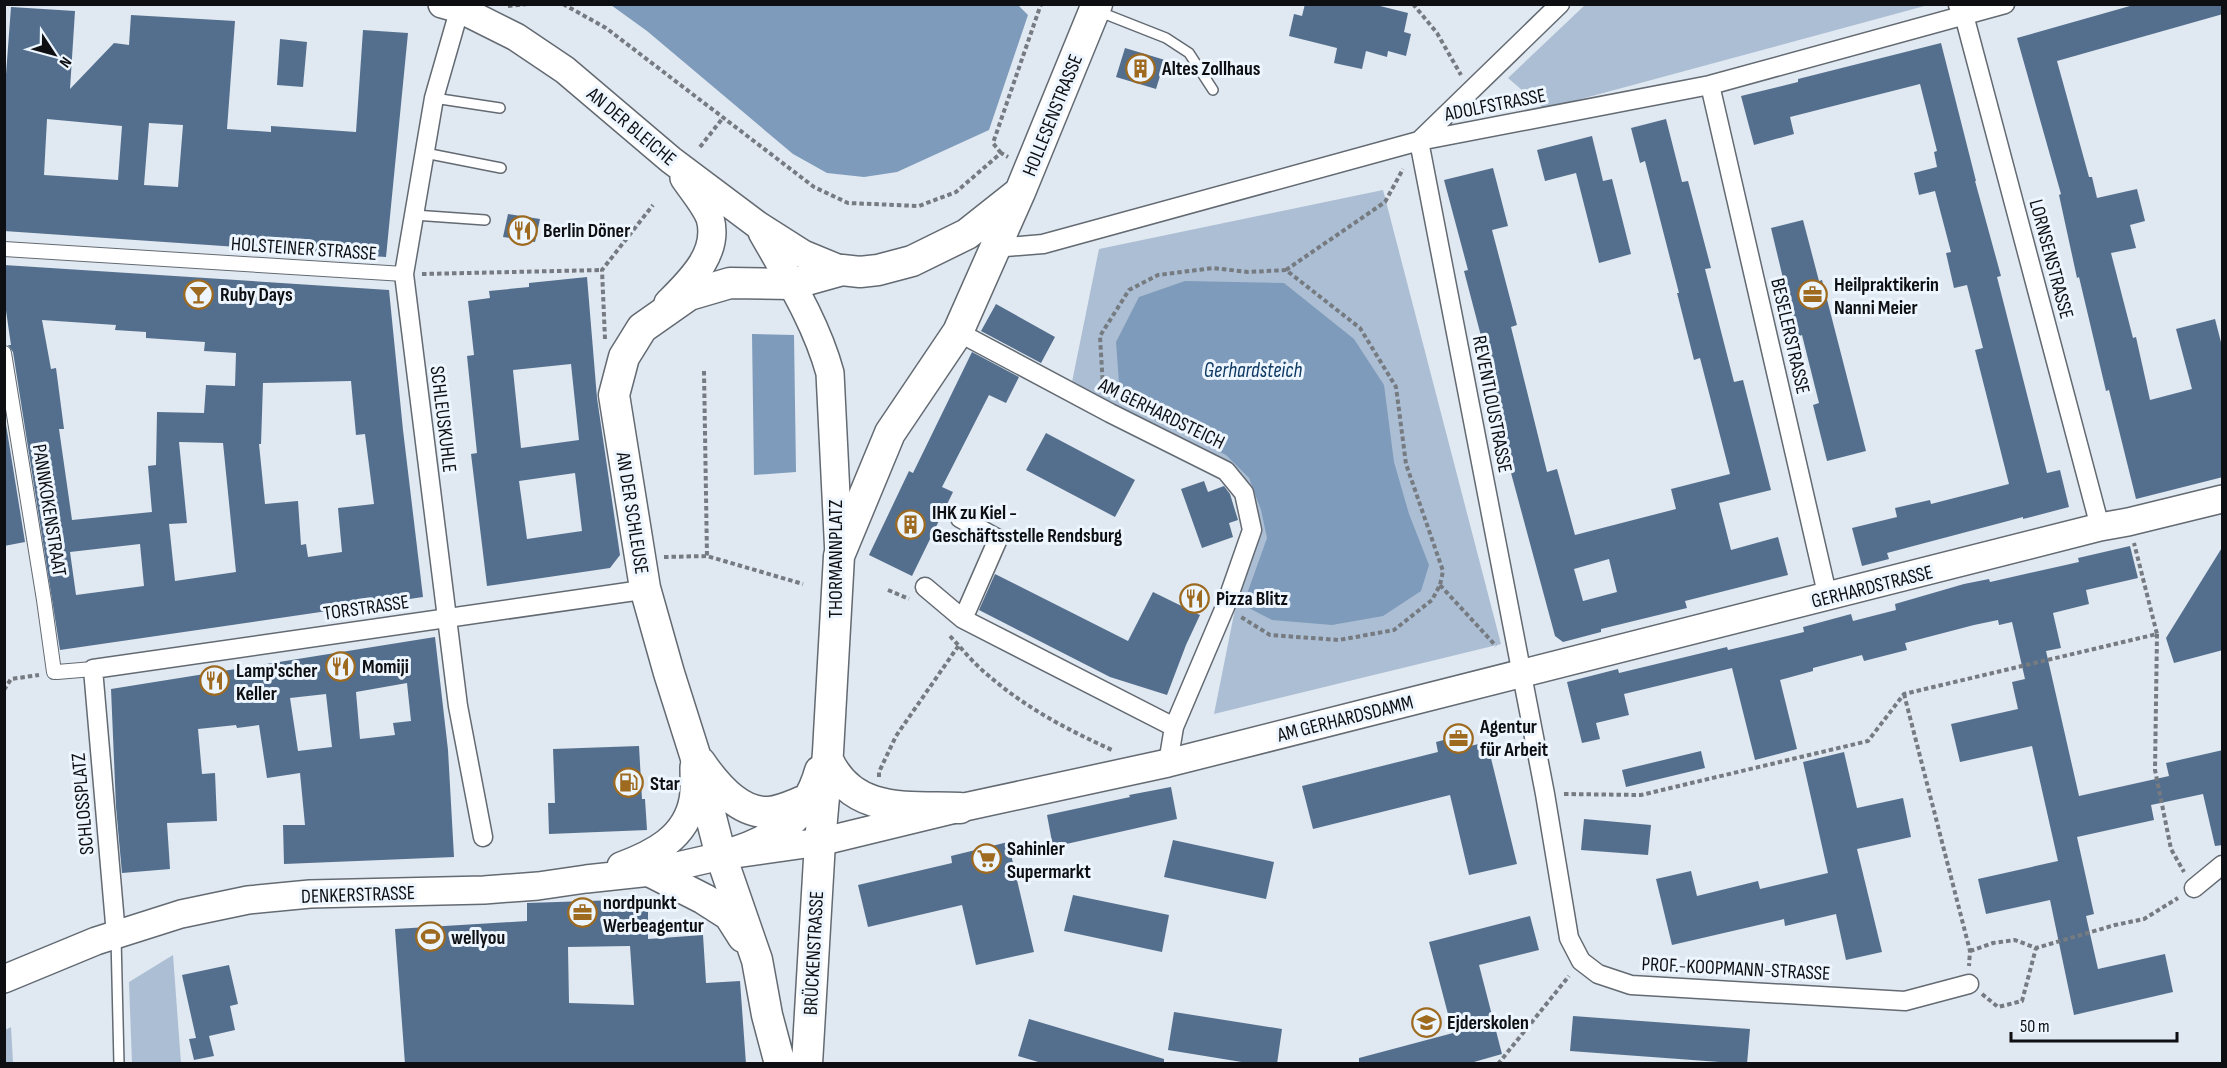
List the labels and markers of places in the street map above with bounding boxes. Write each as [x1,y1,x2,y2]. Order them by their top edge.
building icon: Altes Zollhaus [1125,52,1157,84]
place label: Altes Zollhaus [1161,57,1261,81]
restaurant icon: Berlin Döner [506,214,538,246]
place label: Berlin Döner [543,219,630,243]
place label: Heilpraktikerin Nanni Meier [1834,273,1939,320]
bar icon: Ruby Days [183,278,215,310]
office icon: Heilpraktikerin Nanni Meier [1797,279,1829,311]
place label: Ruby Days [220,283,293,307]
place label: IHK zu Kiel - Geschäftsstelle Rendsburg [932,501,1123,548]
building icon: IHK zu Kiel - Geschäftsstelle Rendsburg [895,508,927,540]
restaurant icon: Pizza Blitz [1179,582,1211,614]
place label: Pizza Blitz [1216,587,1288,611]
restaurant icon: Momiji [325,650,357,682]
place label: Momiji [362,655,409,679]
place label: Lamp'scher Keller [236,659,317,706]
restaurant icon: Lamp'scher Keller [199,665,231,697]
place label: Agentur für Arbeit [1479,715,1549,762]
office icon: Agentur für Arbeit [1443,722,1475,754]
fuel station icon: Star [613,767,645,799]
place label: Star [650,772,680,796]
place label: Sahinler Supermarkt [1007,837,1091,884]
supermarket icon: Sahinler Supermarkt [970,843,1002,875]
place label: nordpunkt Werbeagentur [603,891,704,938]
office icon: nordpunkt Werbeagentur [566,897,598,929]
sports icon: wellyou [414,921,446,953]
place label: wellyou [451,926,505,950]
school or university icon: Ejderskolen [1410,1006,1442,1038]
place label: Ejderskolen [1447,1011,1529,1035]

